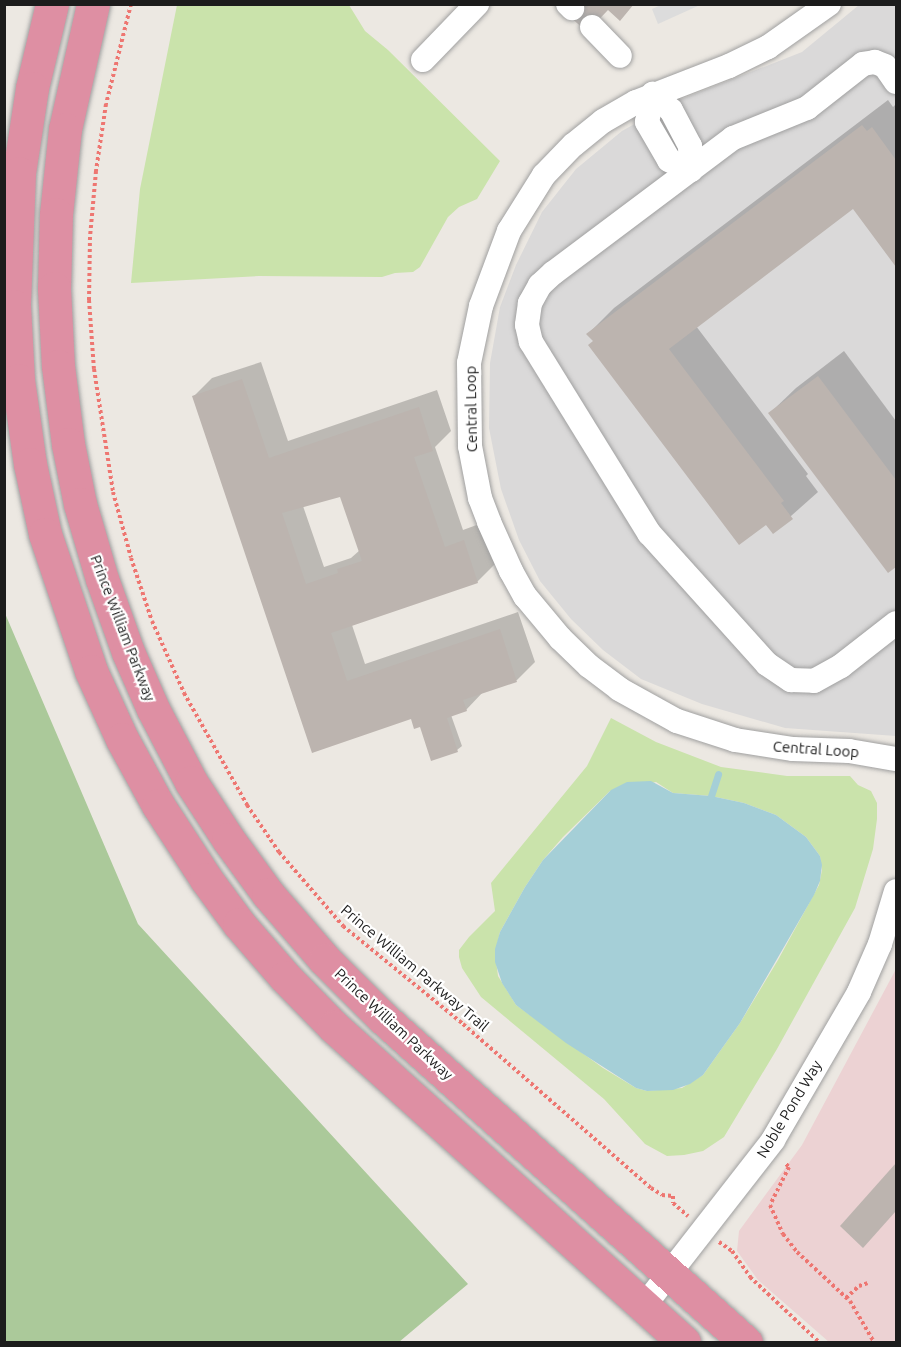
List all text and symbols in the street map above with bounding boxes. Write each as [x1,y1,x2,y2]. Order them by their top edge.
street label: Central Loop [461,366,481,452]
street label: Prince William Parkway [87,552,159,704]
street label: Central Loop [772,737,860,761]
street label: Prince William Parkway Trail [337,901,493,1035]
street label: Prince William Parkway [331,964,457,1084]
street label: Noble Pond Way [753,1057,825,1161]

